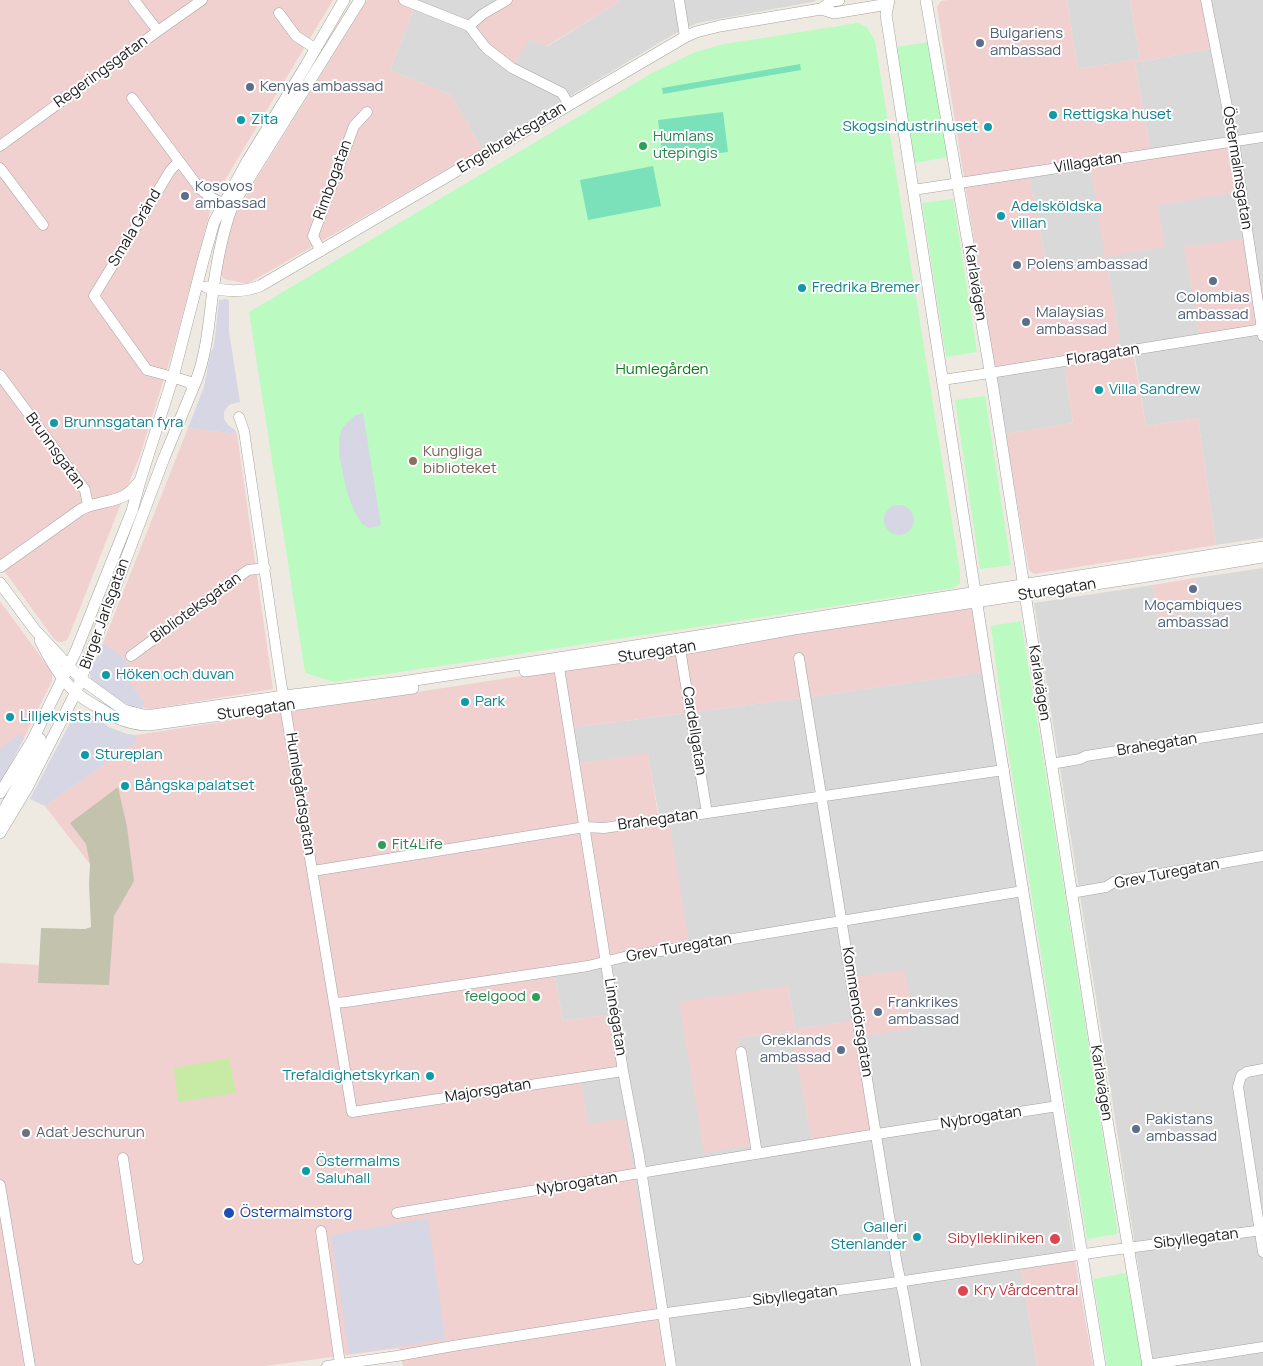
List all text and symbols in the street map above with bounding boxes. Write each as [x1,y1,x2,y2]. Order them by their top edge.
place label: Bulgariens ambassad [990,25,1063,60]
street label: Regeringsgatan [51,32,151,112]
marker: Bulgariens ambassad [974,37,986,49]
place label: Kenyas ambassad [260,78,384,96]
marker: Kenyas ambassad [244,81,256,93]
street label: Engelbrektsgatan [455,99,569,177]
street label: Östermalmsgatan [1218,105,1256,231]
place label: Rettigska huset [1063,106,1172,124]
marker: Rettigska huset [1047,109,1059,121]
place label: Zita [251,111,278,129]
marker: Zita [235,114,247,126]
place label: Skogsindustrihuset [842,118,978,136]
marker: Skogsindustrihuset [982,121,994,133]
place label: Humlans utepingis [653,128,718,163]
street label: Rimbogatan [310,138,356,222]
marker: Humlans utepingis [637,140,649,152]
street label: Villagatan [1053,149,1123,177]
place label: Kosovos ambassad [195,178,266,213]
street label: Smala Gränd [105,186,165,270]
marker: Kosovos ambassad [179,190,191,202]
place label: Adelsköldska villan [1011,198,1102,233]
marker: Adelsköldska villan [995,210,1007,222]
street label: Karlavägen [960,244,990,322]
place label: Polens ambassad [1027,256,1148,274]
marker: Polens ambassad [1011,259,1023,271]
marker: Colombias ambassad [1207,275,1219,287]
place label: Fredrika Bremer [812,279,920,297]
marker: Fredrika Bremer [796,282,808,294]
place label: Colombias ambassad [1176,289,1250,324]
place label: Malaysias ambassad [1036,304,1107,339]
marker: Malaysias ambassad [1020,316,1032,328]
street label: Floragatan [1065,340,1141,370]
park label: Humlegården [616,361,708,379]
place label: Villa Sandrew [1109,381,1200,399]
marker: Villa Sandrew [1093,384,1105,396]
street label: Brunnsgatan [21,409,89,493]
place label: Brunnsgatan fyra [64,414,183,432]
marker: Brunnsgatan fyra [48,417,60,429]
place label: Kungliga biblioteket [423,443,497,478]
marker: Kungliga biblioteket [407,455,419,467]
street label: Birger Jarlsgatan [77,556,133,672]
street label: Biblioteksgatan [147,569,245,647]
street label: Sturegatan [1017,575,1097,605]
marker: Moçambiques ambassad [1187,583,1199,595]
place label: Moçambiques ambassad [1144,597,1242,632]
street label: Sturegatan [617,637,697,667]
street label: Karlavägen [1024,644,1054,722]
place label: Höken och duvan [116,666,234,684]
marker: Höken och duvan [100,669,112,681]
street label: Cardellgatan [678,685,710,777]
place label: Park [475,693,505,711]
street label: Sturegatan [216,696,296,724]
marker: Park [459,696,471,708]
place label: Lilljekvists hus [20,708,120,726]
marker: Lilljekvists hus [4,711,16,723]
street label: Brahegatan [1116,730,1198,760]
street label: Humlegårdsgatan [281,731,319,857]
place label: Stureplan [95,746,163,764]
marker: Stureplan [79,749,91,761]
place label: Bångska palatset [135,777,255,795]
marker: Bångska palatset [119,780,131,792]
street label: Brahegatan [617,805,699,835]
place label: Fit4Life [392,836,443,854]
marker: Fit4Life [376,839,388,851]
street label: Grev Turegatan [1113,855,1221,893]
street label: Grev Turegatan [625,930,733,966]
street label: Kommendörsgatan [838,946,876,1078]
street label: Linnégatan [600,977,630,1057]
place label: feelgood [464,988,526,1006]
marker: feelgood [530,991,542,1003]
place label: Frankrikes ambassad [888,994,959,1029]
marker: Frankrikes ambassad [872,1006,884,1018]
place label: Greklands ambassad [760,1032,831,1067]
marker: Greklands ambassad [835,1044,847,1056]
street label: Karlavägen [1086,1044,1116,1122]
place label: Trefaldighetskyrkan [283,1067,420,1085]
marker: Trefaldighetskyrkan [424,1070,436,1082]
street label: Majorsgatan [444,1075,532,1107]
street label: Nybrogatan [939,1103,1023,1133]
place label: Pakistans ambassad [1146,1111,1217,1146]
marker: Pakistans ambassad [1130,1123,1142,1135]
place label: Adat Jeschurun [36,1124,145,1142]
marker: Adat Jeschurun [20,1127,32,1139]
place label: Östermalms Saluhall [316,1153,400,1188]
marker: Östermalms Saluhall [300,1165,312,1177]
street label: Nybrogatan [535,1169,619,1199]
place label: Östermalmstorg [240,1204,352,1222]
marker: Östermalmstorg [222,1206,236,1220]
place label: Galleri Stenlander [831,1219,907,1254]
street label: Sibyllegatan [1153,1225,1239,1253]
place label: Sibyllekliniken [947,1230,1044,1248]
marker: Galleri Stenlander [911,1231,923,1243]
marker: Sibyllekliniken [1048,1232,1062,1246]
street label: Sibyllegatan [752,1282,838,1310]
place label: Kry Vårdcentral [974,1282,1078,1300]
marker: Kry Vårdcentral [956,1284,970,1298]

